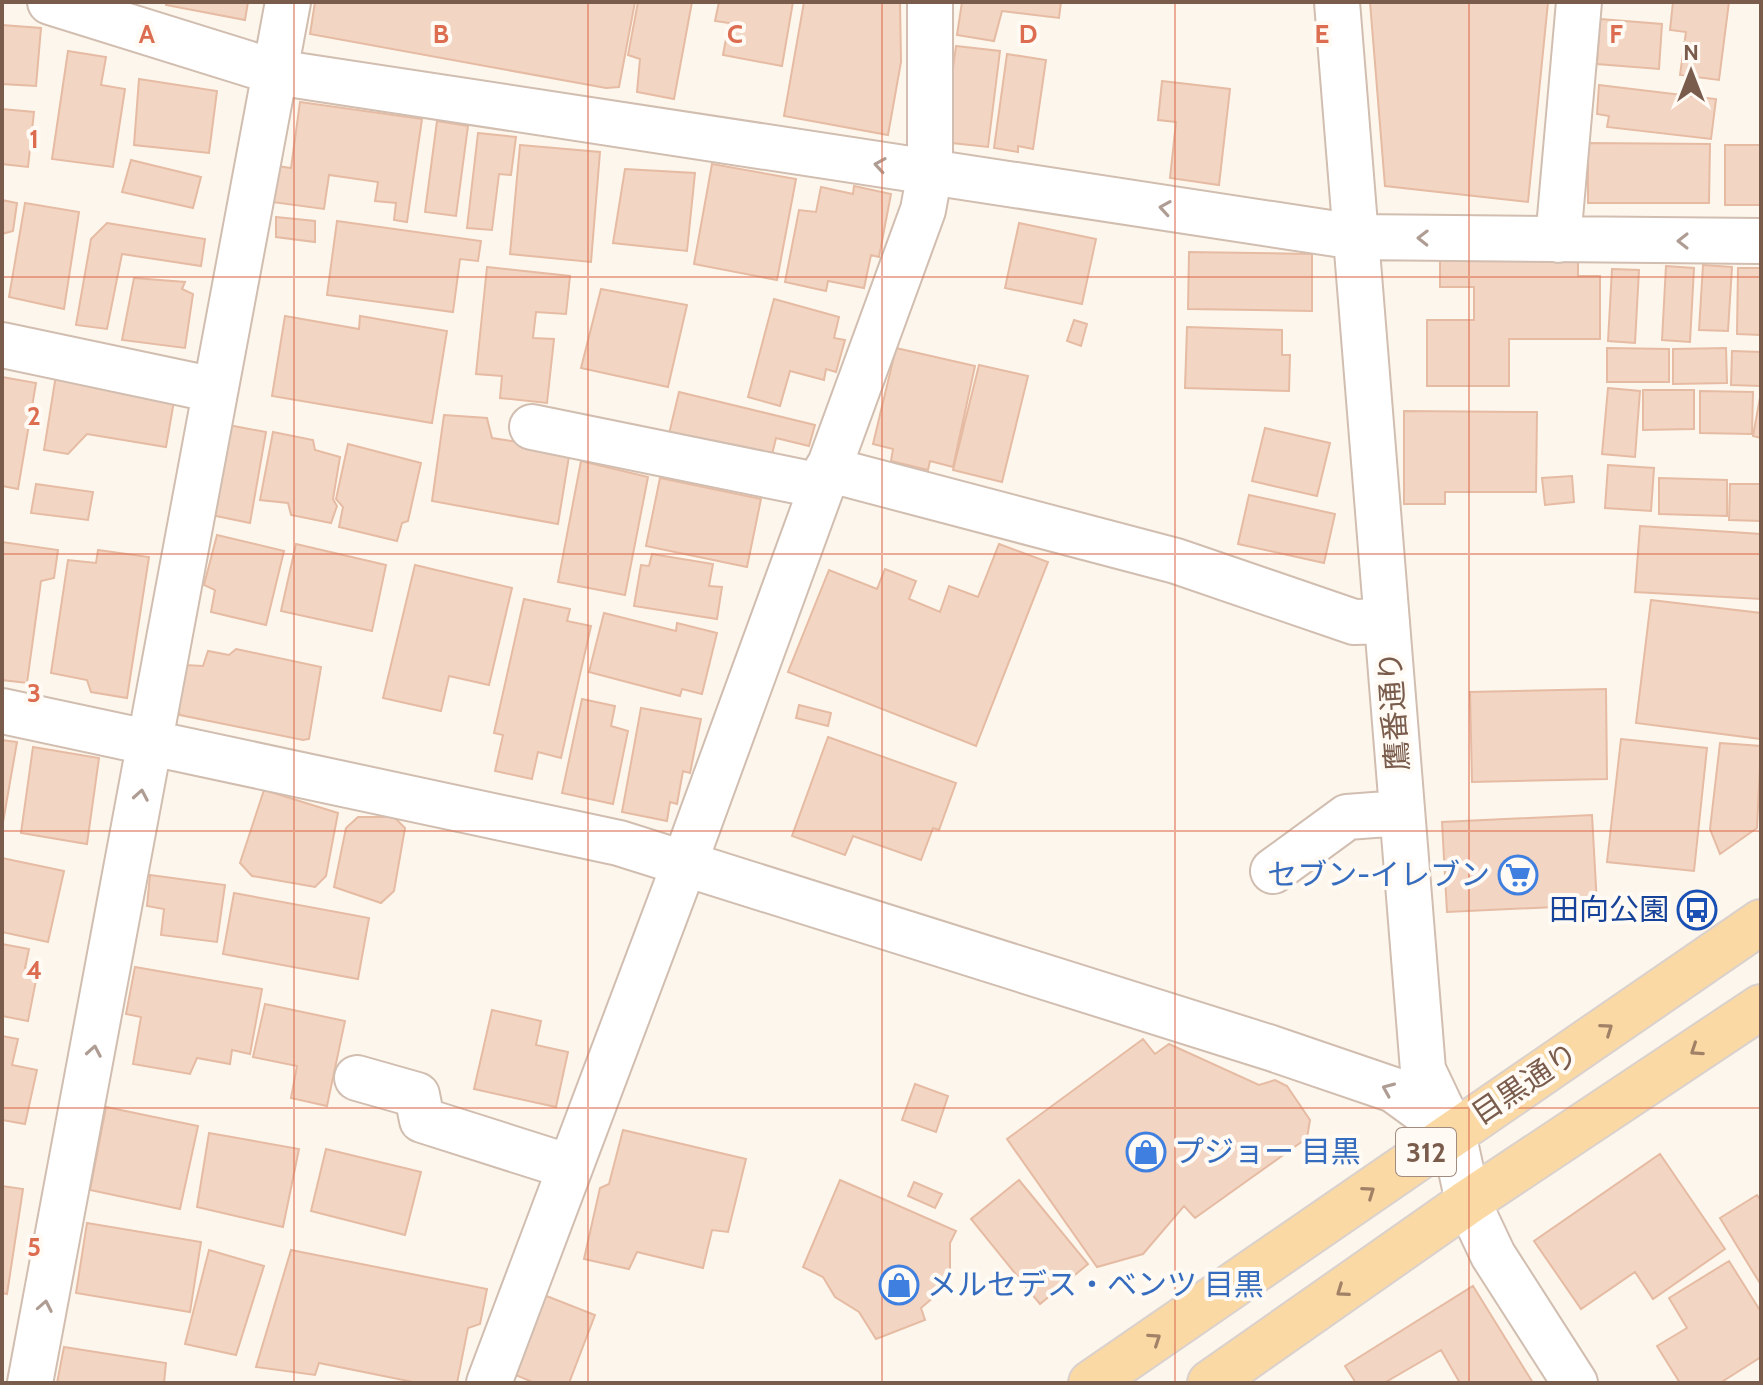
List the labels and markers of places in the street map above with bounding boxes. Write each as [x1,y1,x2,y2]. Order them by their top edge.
supermarket icon: セブン-イレブン [1497,854,1539,896]
place label: セブン-イレブン [1267,856,1490,893]
bus stop icon: 田向公園 [1676,889,1718,931]
place label: 田向公園 [1549,891,1669,928]
shop icon: プジョー 目黒 [1125,1131,1167,1173]
place label: プジョー 目黒 [1174,1133,1361,1170]
shop icon: メルセデス・ベンツ 目黒 [878,1264,920,1306]
place label: メルセデス・ベンツ 目黒 [927,1266,1264,1303]

